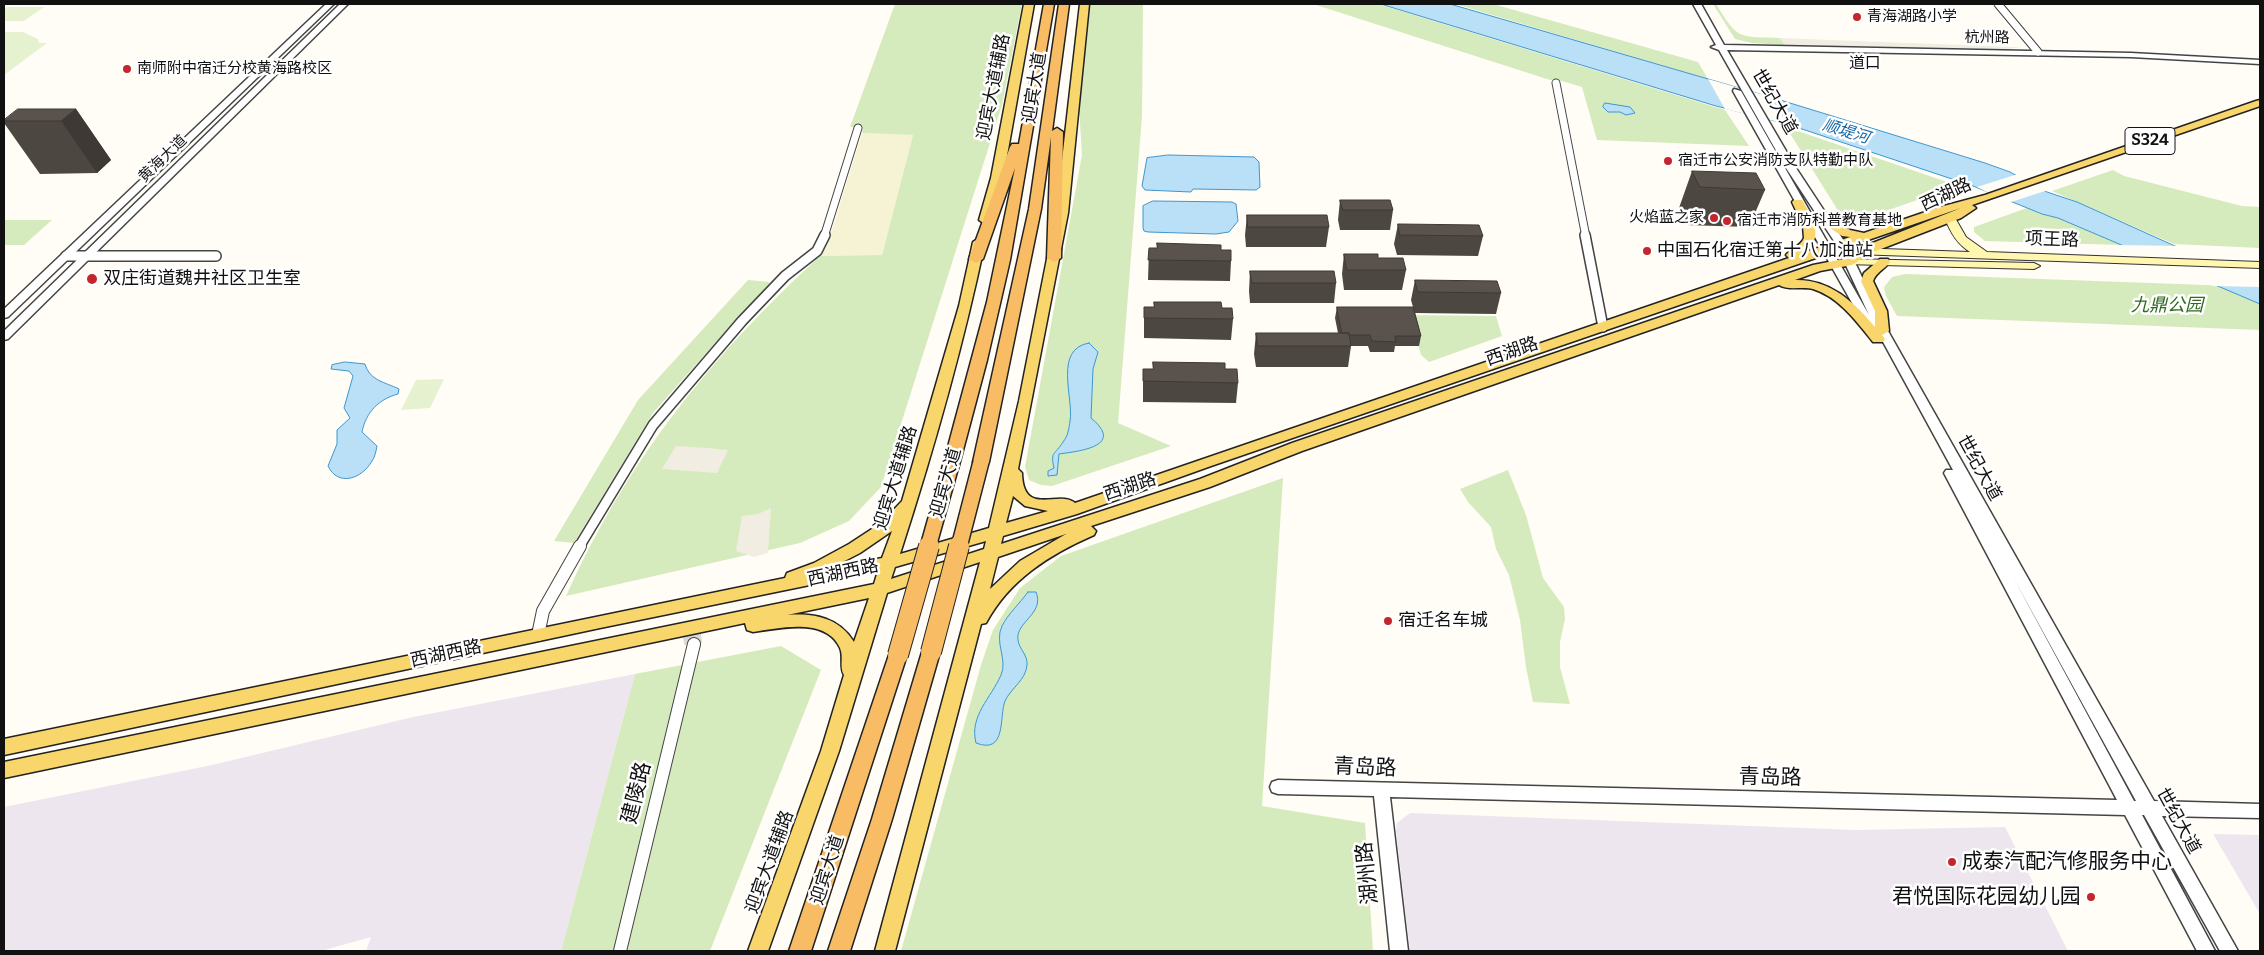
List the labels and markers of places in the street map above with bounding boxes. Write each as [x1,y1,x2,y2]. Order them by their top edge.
place label: 青海湖路小学 [1867,8,1957,26]
marker: 青海湖路小学 [1851,11,1863,23]
place label: 南师附中宿迁分校黄海路校区 [137,60,332,78]
marker: 南师附中宿迁分校黄海路校区 [121,63,133,75]
place label: 宿迁市公安消防支队特勤中队 [1678,152,1873,170]
marker: 宿迁市公安消防支队特勤中队 [1662,155,1674,167]
place label: 火焰蓝之家 [1629,209,1704,227]
marker: 火焰蓝之家 [1708,212,1720,224]
place label: 宿迁市消防科普教育基地 [1737,212,1902,230]
marker: 宿迁市消防科普教育基地 [1721,215,1733,227]
place label: 中国石化宿迁第十八加油站 [1657,240,1873,262]
marker: 中国石化宿迁第十八加油站 [1641,245,1653,257]
place label: 双庄街道魏井社区卫生室 [103,268,301,290]
marker: 双庄街道魏井社区卫生室 [85,272,99,286]
place label: 宿迁名车城 [1398,610,1488,632]
marker: 宿迁名车城 [1382,615,1394,627]
place label: 成泰汽配汽修服务中心 [1962,849,2172,875]
marker: 成泰汽配汽修服务中心 [1946,856,1958,868]
place label: 君悦国际花园幼儿园 [1892,884,2081,910]
marker: 君悦国际花园幼儿园 [2085,891,2097,903]

